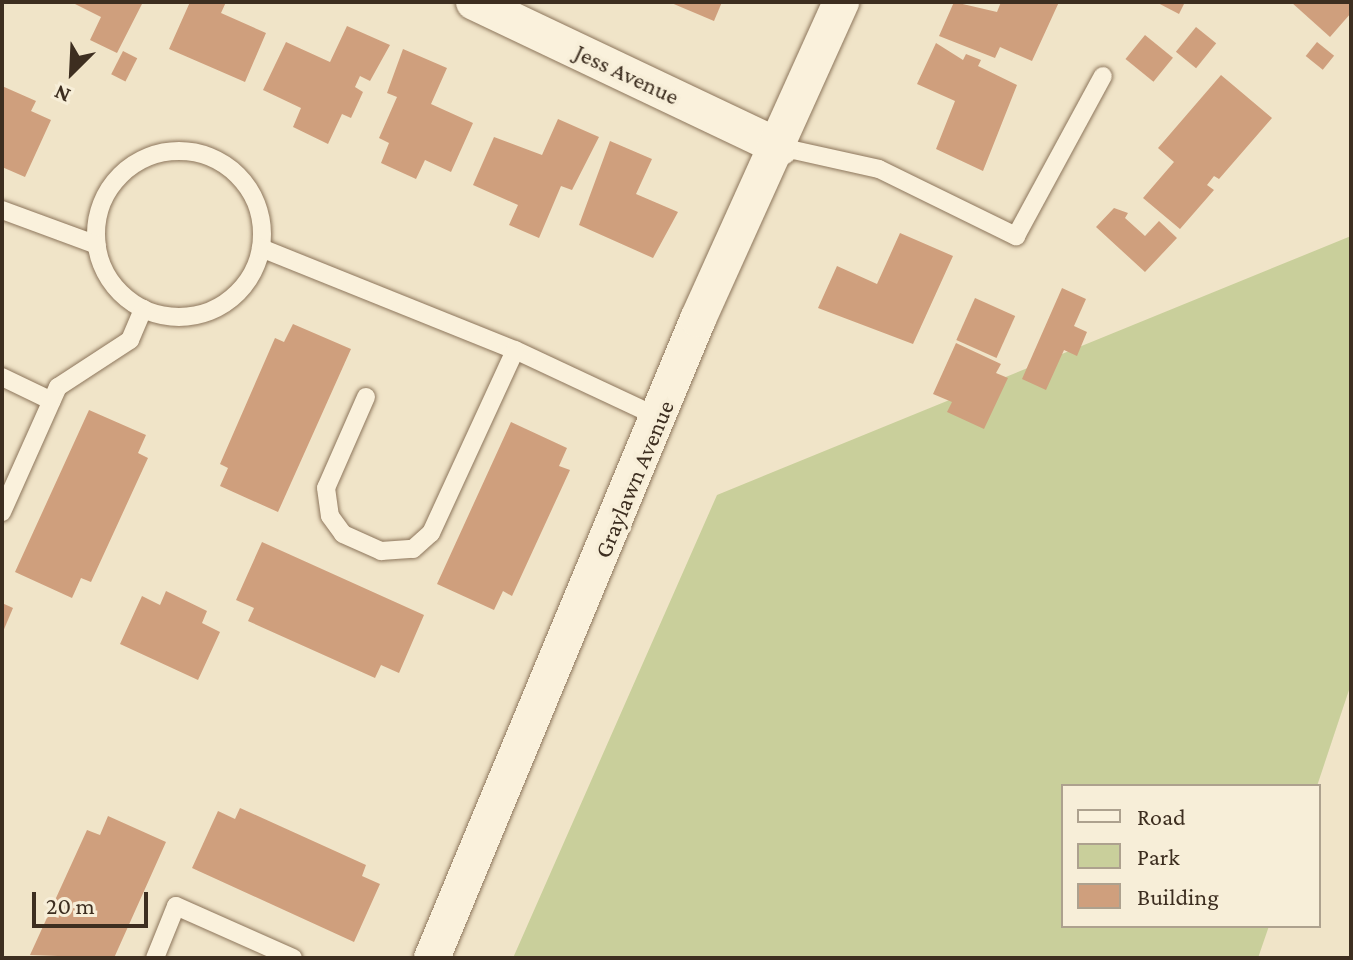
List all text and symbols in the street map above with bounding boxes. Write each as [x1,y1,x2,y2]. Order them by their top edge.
north arrow [32,32,112,112]
street label: Jess Avenue [570,37,684,111]
text: N [50,80,74,109]
street label: Graylawn Avenue [588,396,680,562]
legend [1061,784,1321,928]
text: Road [1137,803,1186,830]
text: Park [1137,843,1180,870]
scale bar [36,876,152,926]
text: Building [1137,883,1219,910]
text: 20 m [46,892,95,919]

